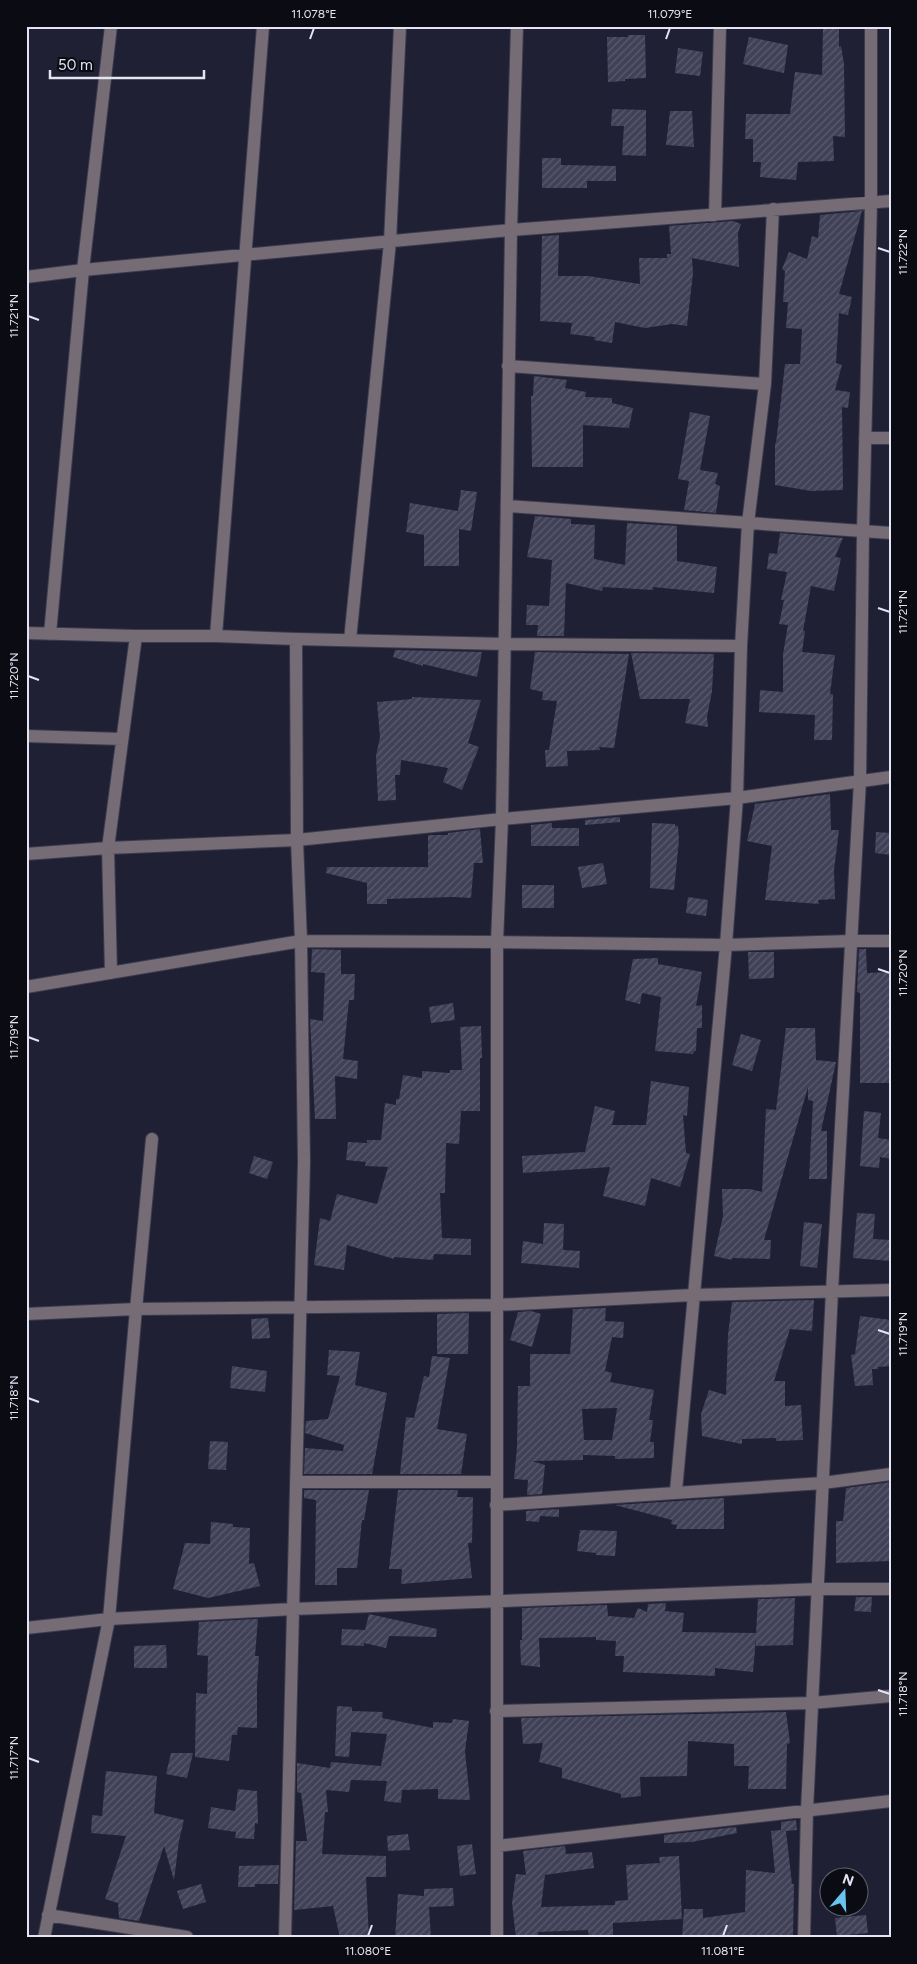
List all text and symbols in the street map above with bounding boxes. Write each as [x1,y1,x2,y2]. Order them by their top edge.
text: 11.078°E [291,7,337,21]
text: 11.079°E [648,7,692,21]
scale bar [50,48,204,80]
text: 50 m [58,56,93,74]
text: 11.722°N [896,229,910,275]
text: 11.721°N [7,294,21,338]
text: 11.721°N [896,590,910,634]
text: 11.720°N [7,653,21,699]
text: 11.720°N [896,950,910,996]
text: 11.719°N [7,1015,21,1059]
text: 11.719°N [896,1312,910,1356]
text: 11.718°N [7,1376,21,1420]
text: 11.718°N [896,1672,910,1716]
text: 11.717°N [7,1736,21,1780]
north arrow [820,1866,870,1916]
text: N [840,1870,856,1890]
text: 11.080°E [345,1944,391,1958]
text: 11.081°E [701,1944,745,1958]

